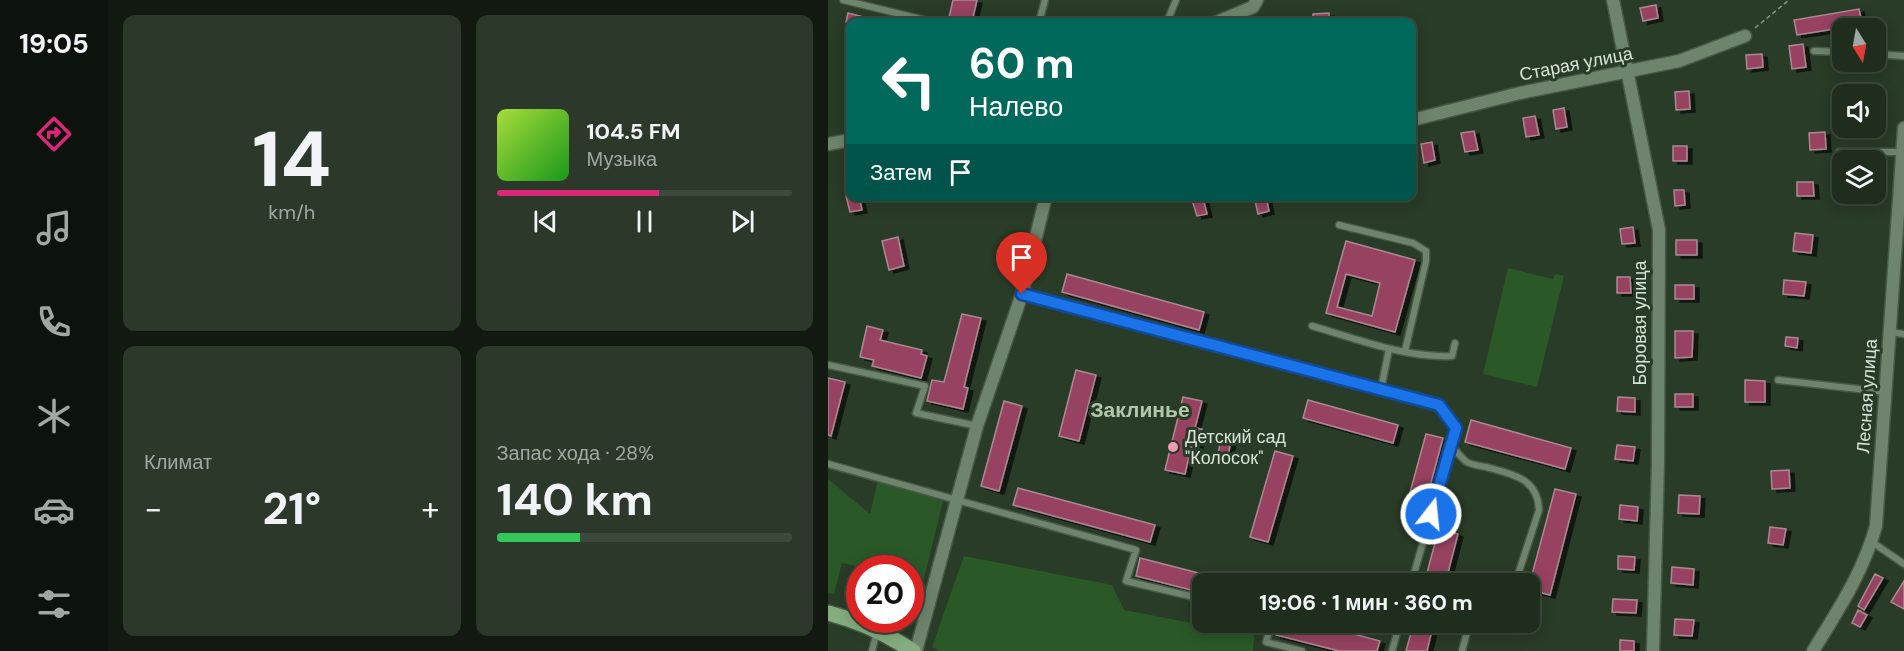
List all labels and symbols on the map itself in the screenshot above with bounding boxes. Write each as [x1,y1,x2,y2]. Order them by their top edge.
north arrow [1832,18,1886,72]
street label: Старая улица [1517,41,1636,87]
pin [996,232,1047,294]
street label: Боровая улица [1628,259,1652,386]
street label: Лесная улица [1851,337,1883,454]
district label: Заклинье [1090,396,1190,424]
place label: Детский сад "Колосок" [1185,425,1286,470]
marker: Детский сад "Колосок" [1166,440,1180,454]
position arrow [1399,482,1463,546]
speed limit sign: 20 [846,555,924,633]

